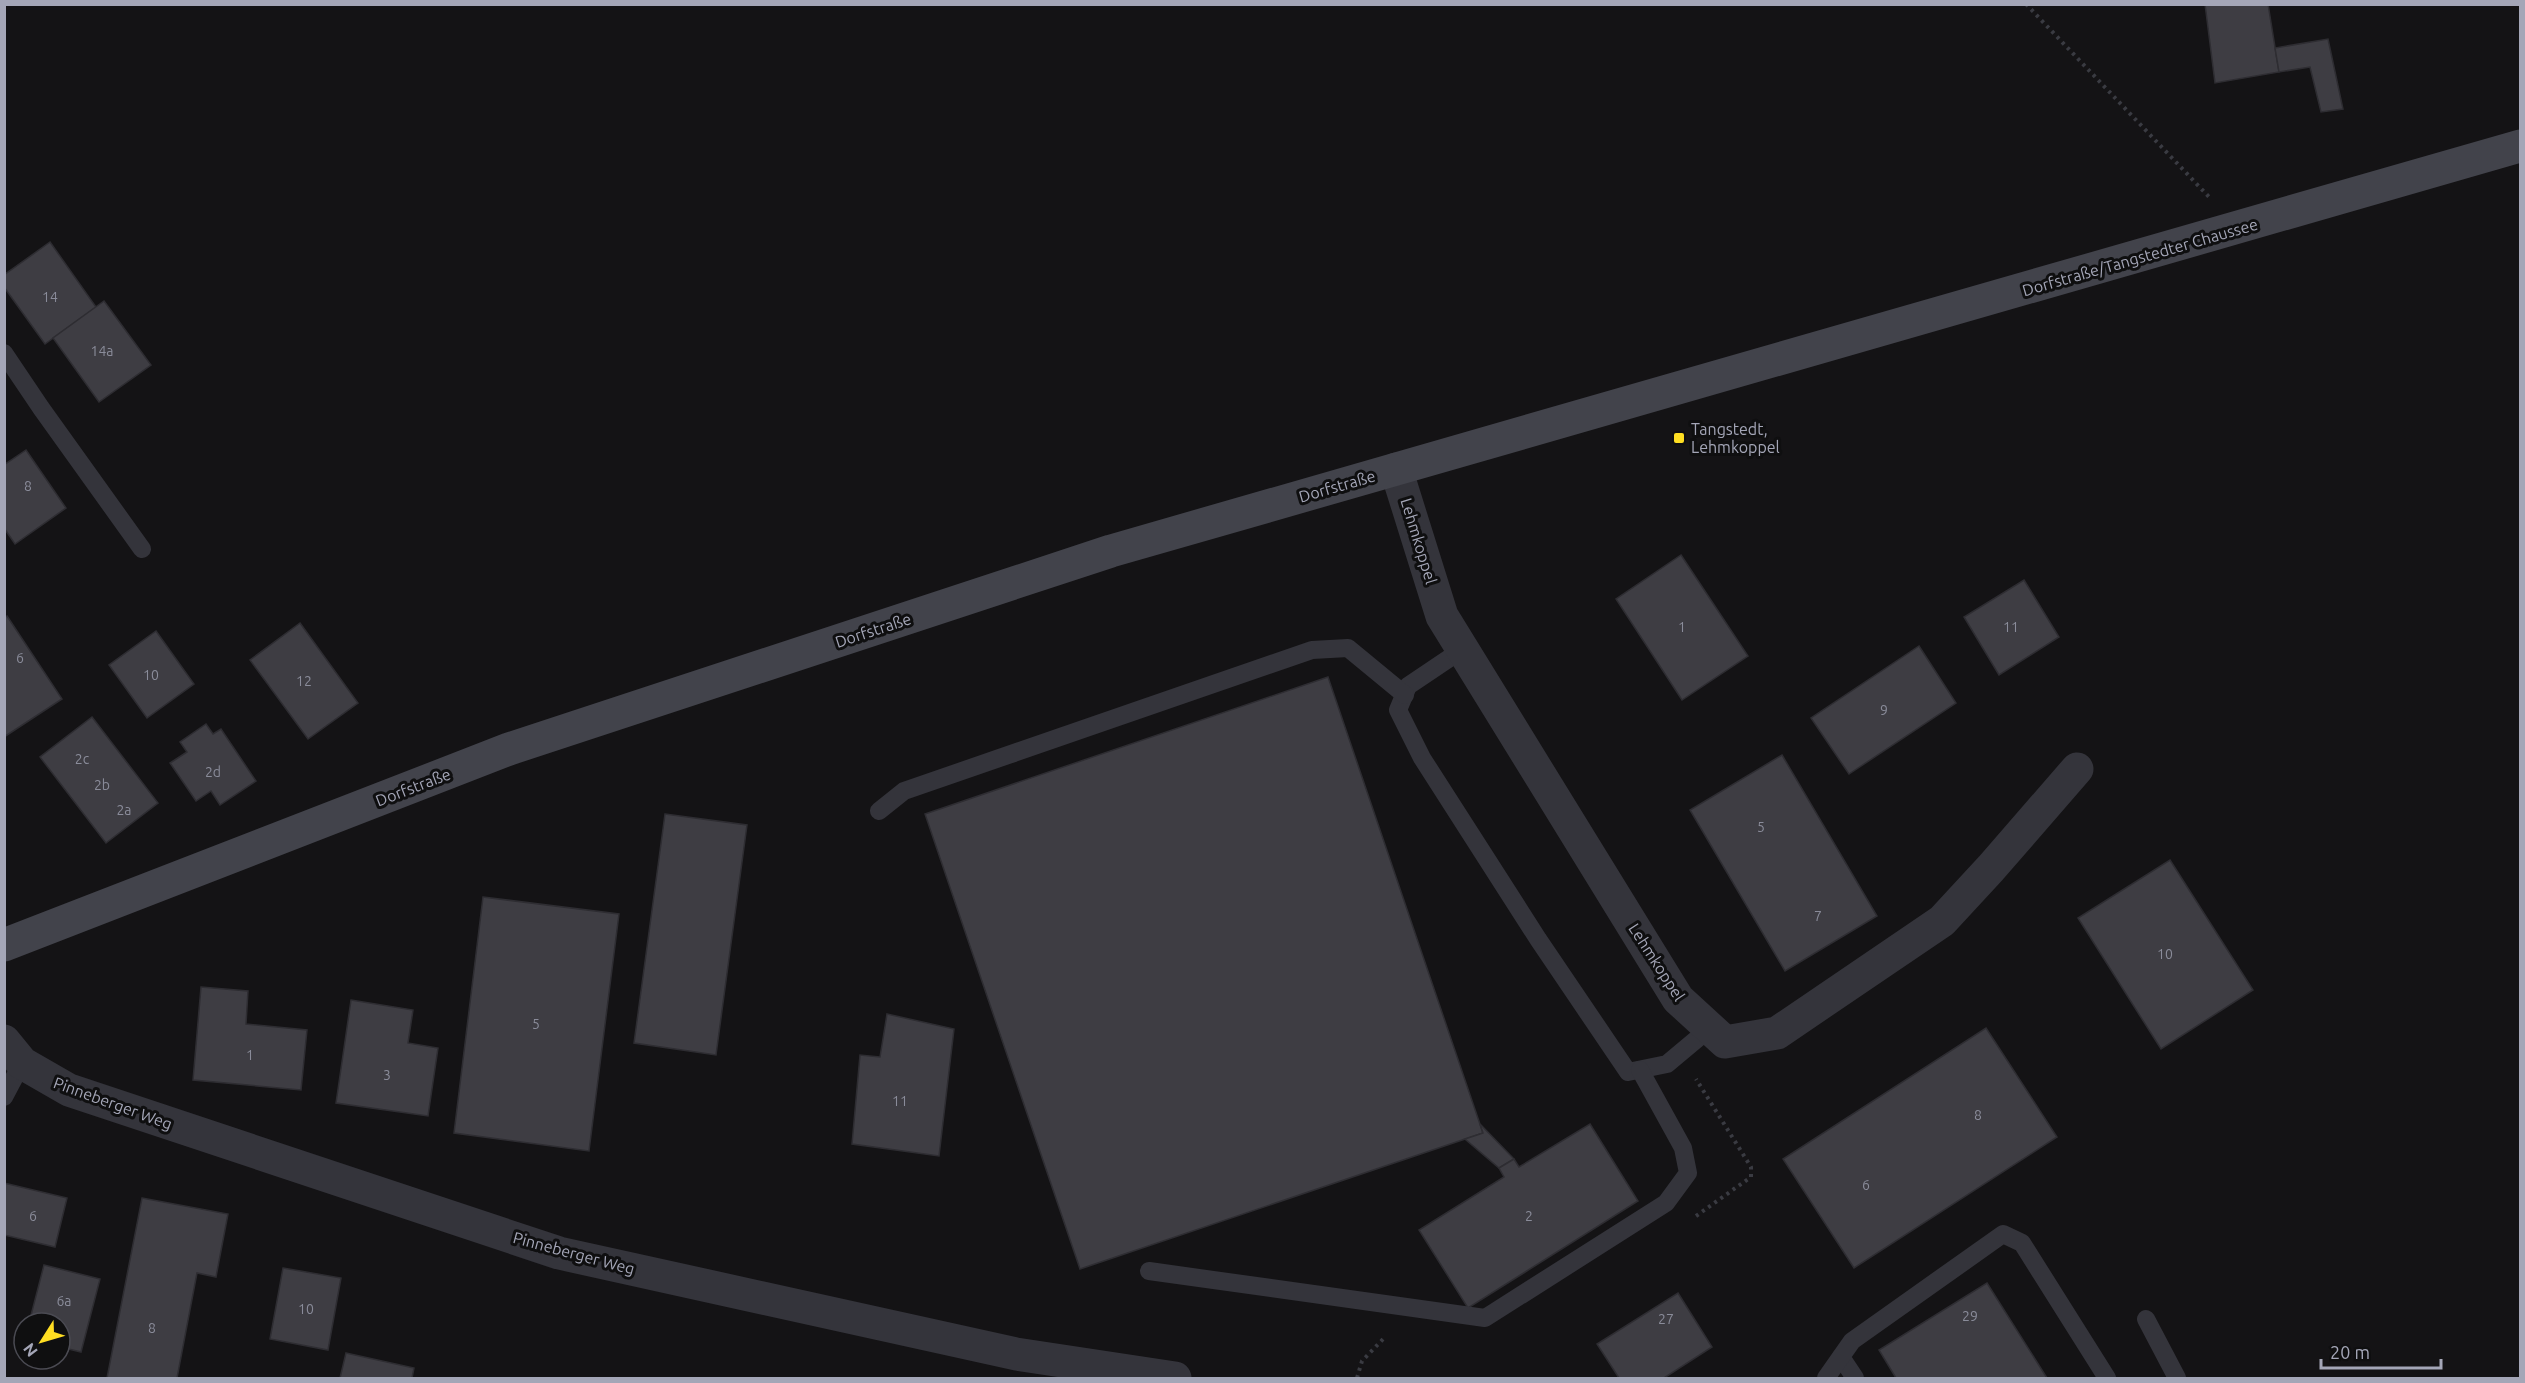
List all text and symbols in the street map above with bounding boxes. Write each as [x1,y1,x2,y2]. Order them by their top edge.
street label: Dorfstraße/Tangstedter Chaussee [2020,215,2260,299]
house number: 14 [42,289,58,305]
house number: 14a [91,343,114,359]
place label: Tangstedt, Lehmkoppel [1691,420,1780,456]
marker: Tangstedt, Lehmkoppel [1672,431,1686,445]
street label: Dorfstraße [1297,466,1377,506]
house number: 8 [24,478,32,494]
street label: Lehmkoppel [1397,496,1441,586]
street label: Dorfstraße [833,609,913,651]
house number: 1 [1678,619,1686,635]
house number: 11 [2003,619,2019,635]
house number: 6 [16,650,24,666]
house number: 10 [143,667,159,683]
house number: 12 [296,673,312,689]
house number: 9 [1880,702,1888,718]
house number: 2c [75,751,90,767]
house number: 2d [205,764,221,780]
street label: Dorfstraße [373,764,453,810]
house number: 2b [94,777,110,793]
house number: 2a [116,802,132,818]
house number: 5 [1757,819,1765,835]
house number: 7 [1814,908,1822,924]
street label: Lehmkoppel [1625,920,1689,1004]
house number: 10 [2157,946,2173,962]
house number: 5 [532,1016,540,1032]
house number: 1 [246,1047,254,1063]
house number: 3 [383,1067,391,1083]
street label: Pinneberger Weg [51,1073,175,1133]
house number: 11 [892,1093,908,1109]
house number: 8 [1974,1107,1982,1123]
house number: 6 [1862,1177,1870,1193]
house number: 6 [29,1208,37,1224]
house number: 2 [1525,1208,1533,1224]
street label: Pinneberger Weg [511,1228,637,1278]
house number: 6a [56,1293,72,1309]
house number: 10 [298,1301,314,1317]
house number: 29 [1962,1308,1978,1324]
north arrow [12,1311,72,1371]
house number: 27 [1658,1311,1674,1327]
house number: 8 [148,1320,156,1336]
scale bar [2321,1332,2441,1370]
text: N [19,1340,41,1360]
text: 20 m [2330,1342,2370,1362]

